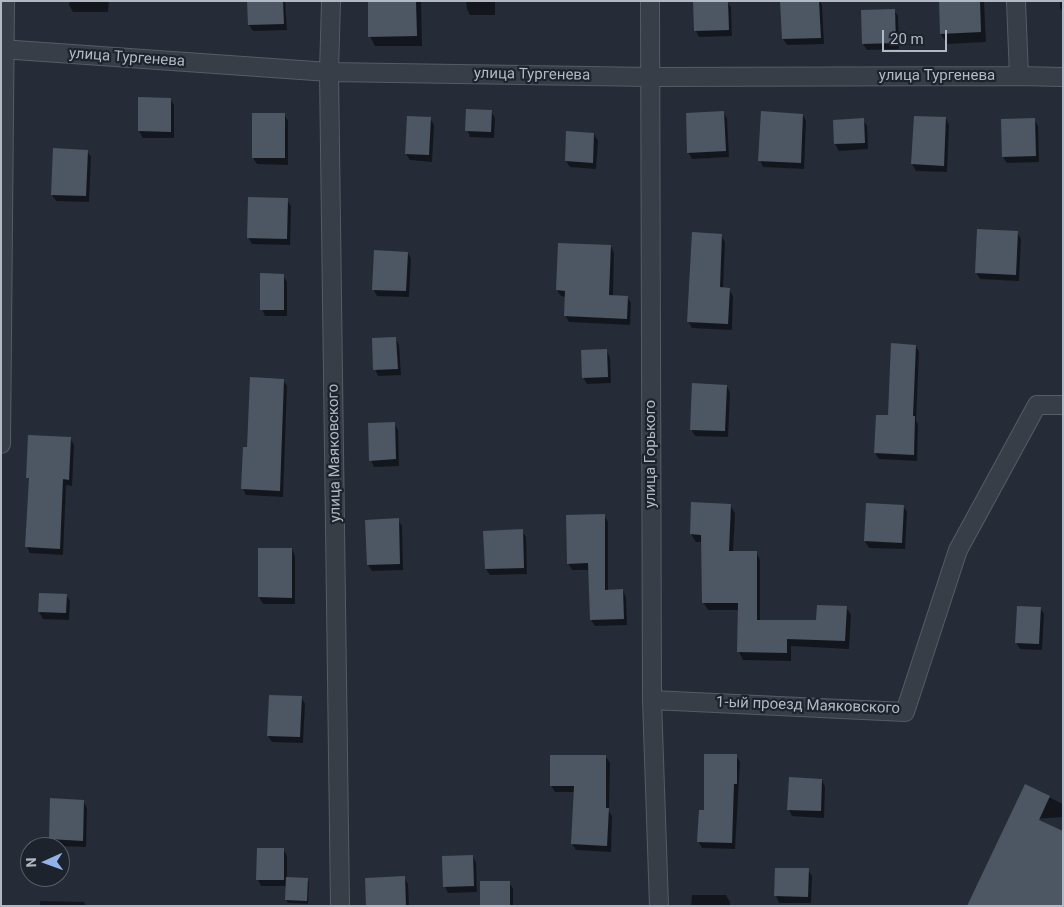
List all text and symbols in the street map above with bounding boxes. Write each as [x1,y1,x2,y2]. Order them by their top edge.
scale bar [884,20,949,52]
text: 20 m [890,30,924,48]
street label: улица Тургенева [68,45,186,71]
street label: улица Тургенева [474,65,590,85]
street label: улица Тургенева [879,67,995,85]
street label: улица Маяковского [325,384,345,522]
street label: улица Горького [642,400,660,508]
street label: 1-ый проезд Маяковского [716,694,900,718]
north arrow [20,837,70,887]
text: N [23,857,39,868]

